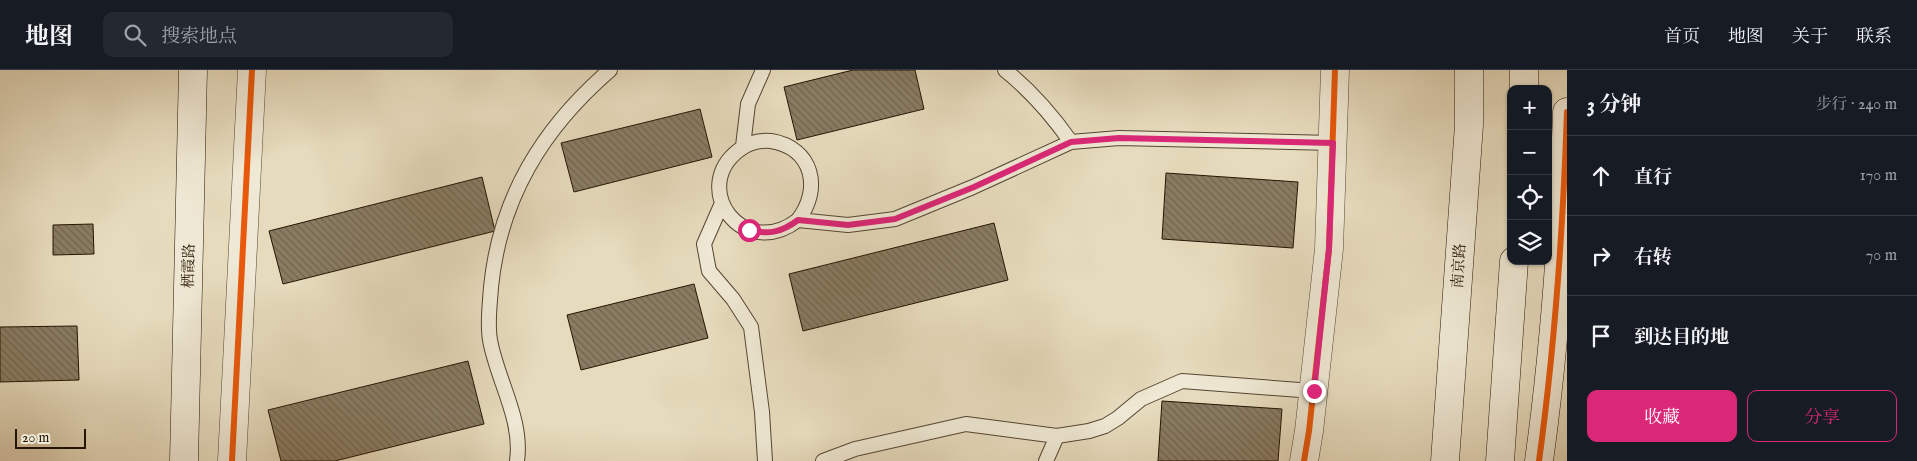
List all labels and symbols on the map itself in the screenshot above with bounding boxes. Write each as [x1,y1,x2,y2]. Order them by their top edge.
route start [738,219,761,242]
street label: 栖霞路 [179,243,199,289]
street label: 南京路 [1448,243,1470,289]
route end [1303,380,1326,403]
scale bar [15,426,86,449]

